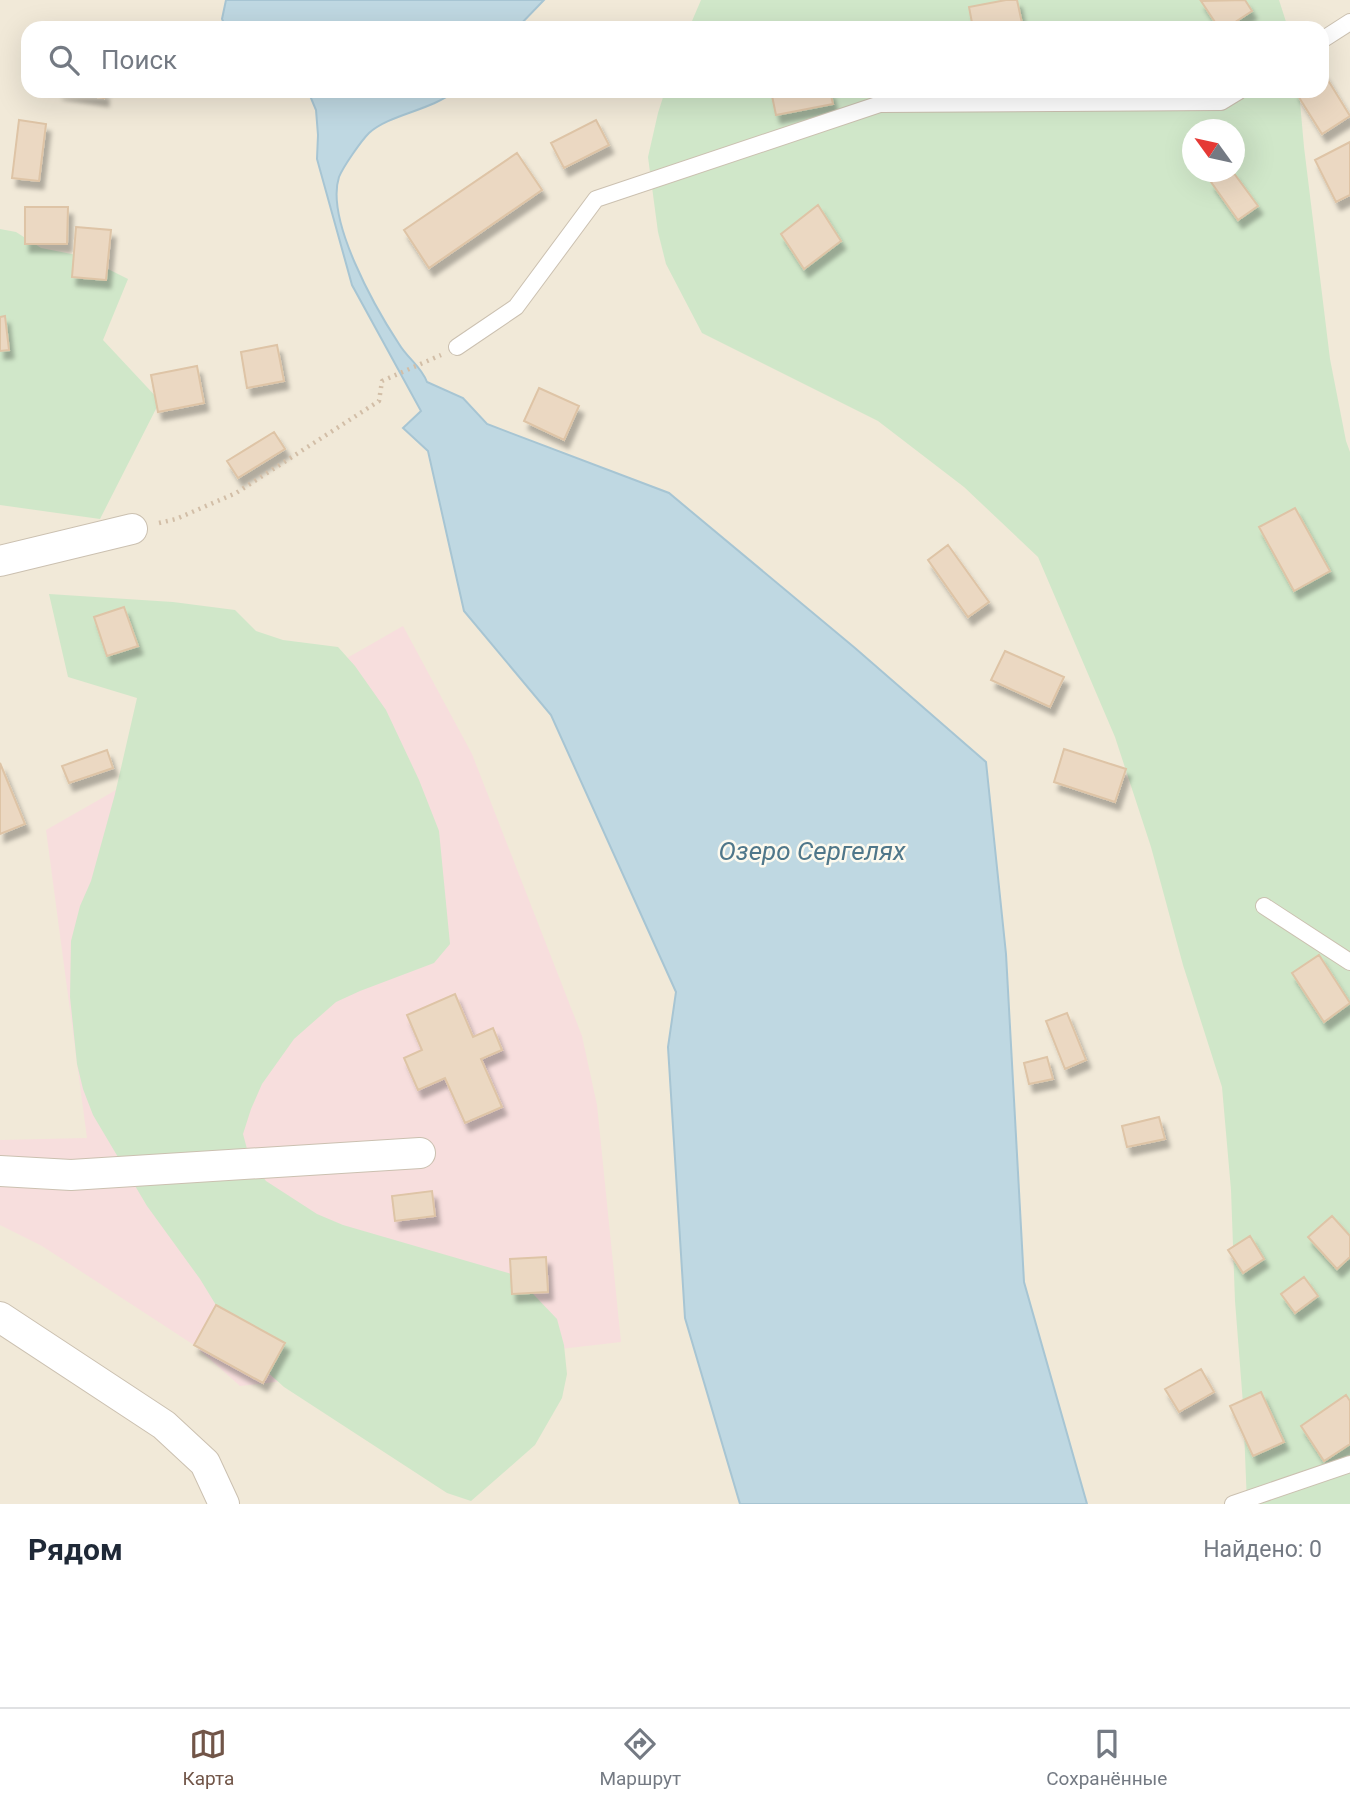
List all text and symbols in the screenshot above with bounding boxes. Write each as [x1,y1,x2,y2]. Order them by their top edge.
search box [21,21,1329,98]
icon: search [45,41,83,79]
text: Поиск [101,45,177,75]
north arrow [1182,119,1245,182]
water label: Озеро Сергелях [718,836,906,866]
text: Рядом [28,1532,123,1567]
text: Найдено: 0 [1203,1536,1322,1563]
tab: Карта [183,1725,234,1790]
tab: Маршрут [599,1725,681,1790]
tab: Сохранённые [1046,1725,1167,1790]

